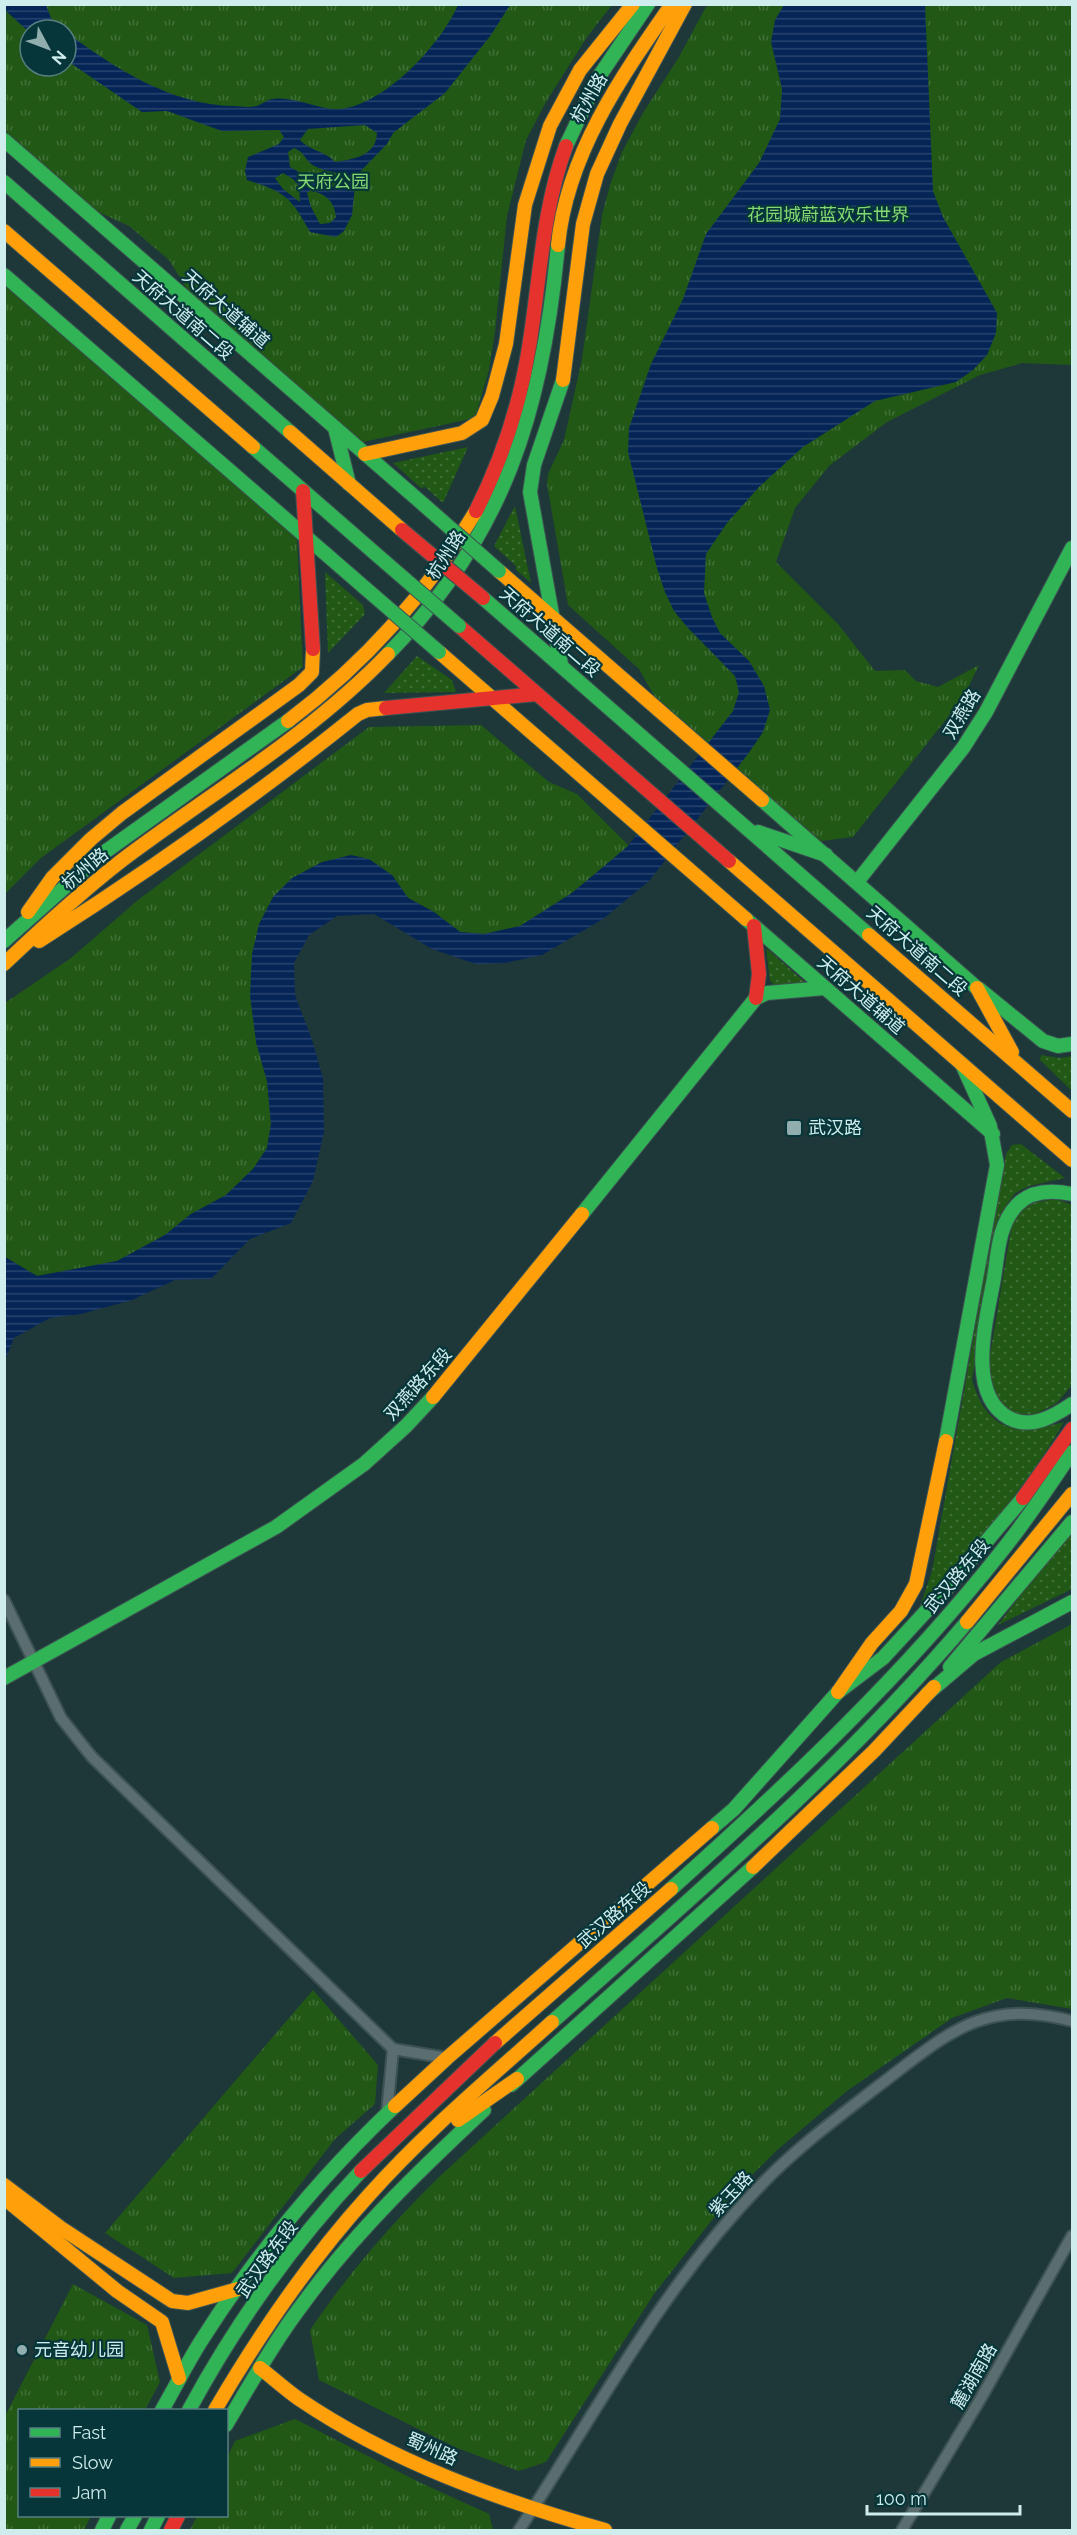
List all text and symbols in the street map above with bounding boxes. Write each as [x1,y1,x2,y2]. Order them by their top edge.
north arrow [18,18,78,78]
text: N [48,47,70,68]
street label: 杭州路 [566,69,611,126]
park label: 天府公园 [297,171,369,192]
park label: 花园城蔚蓝欢乐世界 [747,204,909,225]
street label: 天府大道南二段 [129,265,238,364]
street label: 天府大道辅道 [179,265,274,352]
street label: 杭州路 [422,526,469,583]
street label: 天府大道南二段 [496,582,605,681]
street label: 双燕路 [939,685,984,742]
street label: 杭州路 [57,843,112,894]
street label: 天府大道南二段 [863,901,972,1000]
street label: 天府大道辅道 [814,951,909,1038]
place label: 武汉路 [808,1117,862,1138]
marker: 武汉路 [785,1119,803,1137]
street label: 双燕路东段 [380,1343,456,1424]
street label: 武汉路东段 [920,1534,994,1617]
street label: 武汉路东段 [573,1877,655,1952]
street label: 紫玉路 [705,2167,757,2221]
street label: 武汉路东段 [232,2216,302,2301]
place label: 元音幼儿园 [34,2339,124,2360]
street label: 麓湖南路 [946,2339,1001,2412]
marker: 元音幼儿园 [15,2343,29,2357]
legend [18,2409,228,2517]
text: Fast [72,2422,106,2443]
street label: 蜀州路 [403,2428,461,2469]
text: Slow [72,2452,113,2473]
scale bar [867,2478,1020,2516]
text: Jam [72,2482,107,2503]
text: 100 m [876,2488,927,2509]

